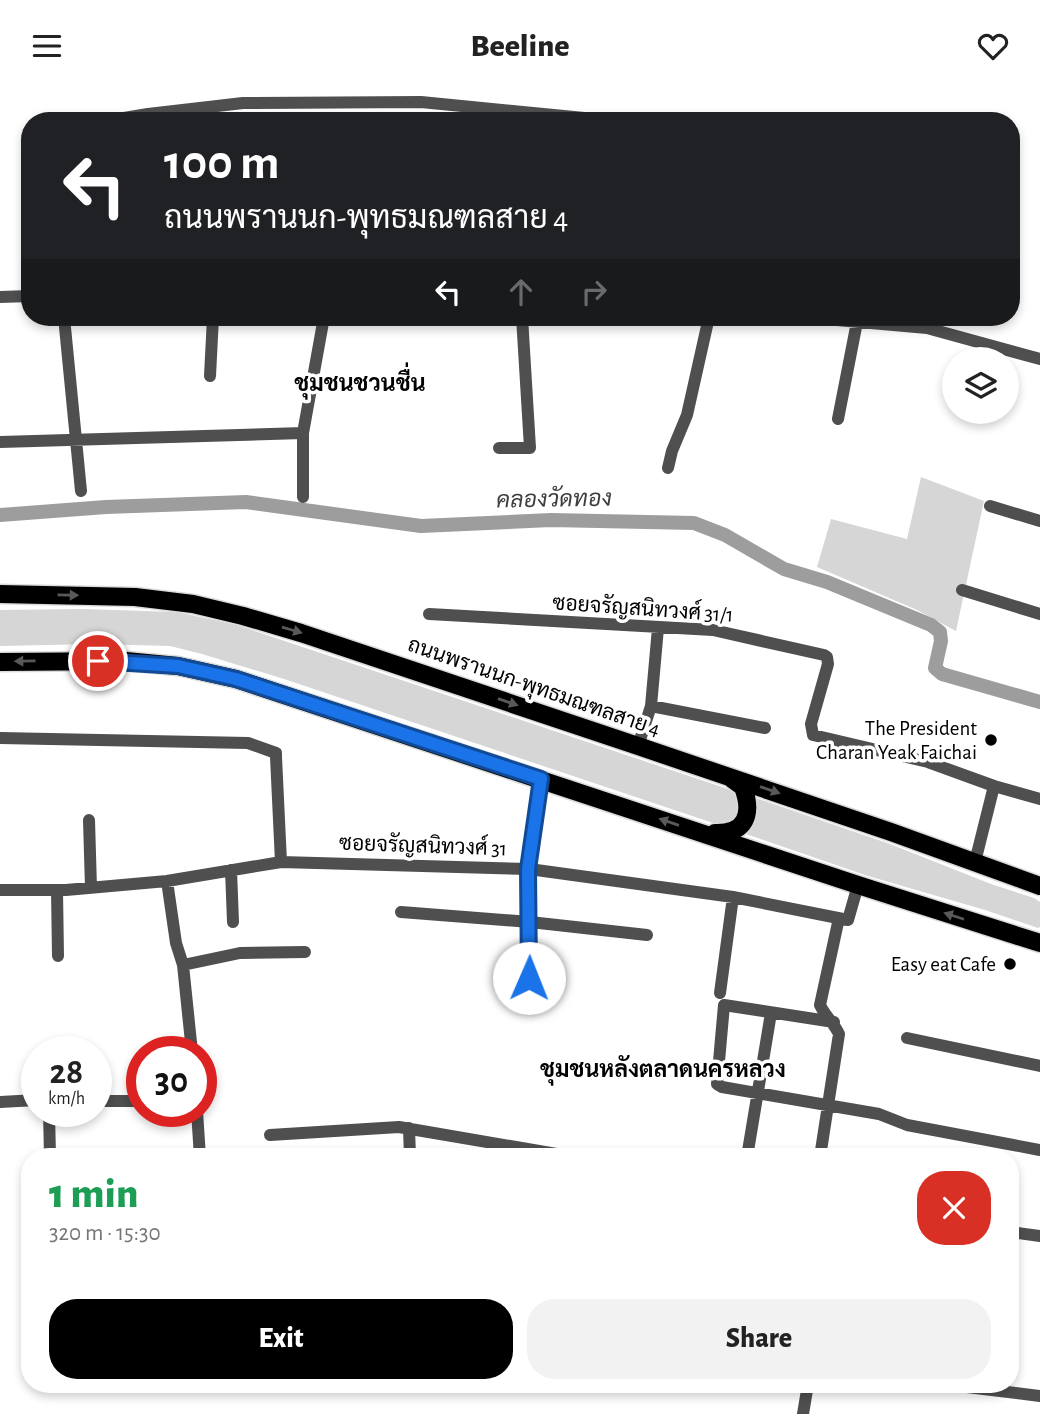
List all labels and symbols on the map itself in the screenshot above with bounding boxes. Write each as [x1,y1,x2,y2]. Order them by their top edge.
district label: ชุมชนชวนชื่น [294,362,426,400]
water label: คลองวัดทอง [496,483,612,513]
street label: ซอยจรัญสนิทวงศ์ 31/1 [552,588,735,627]
one-way arrow [57,589,79,600]
one-way arrow [282,626,303,636]
pin [68,631,128,691]
street label: ถนนพรานนก-พุทธมณฑลสาย 4 [404,634,663,743]
one-way arrow [13,656,35,667]
one-way arrow [497,697,518,708]
place label: The President Charan Yeak Faichai [816,718,977,763]
marker: The President Charan Yeak Faichai [983,732,999,748]
one-way arrow [759,785,780,796]
one-way arrow [658,816,679,827]
street label: ซอยจรัญสนิทวงศ์ 31 [339,829,508,860]
one-way arrow [944,910,965,921]
position arrow [492,941,566,1015]
place label: Easy eat Cafe [891,954,996,975]
marker: Easy eat Cafe [1002,956,1018,972]
speed limit sign: 30 [126,1036,217,1127]
district label: ชุมชนหลังตลาดนครหลวง [540,1054,786,1086]

